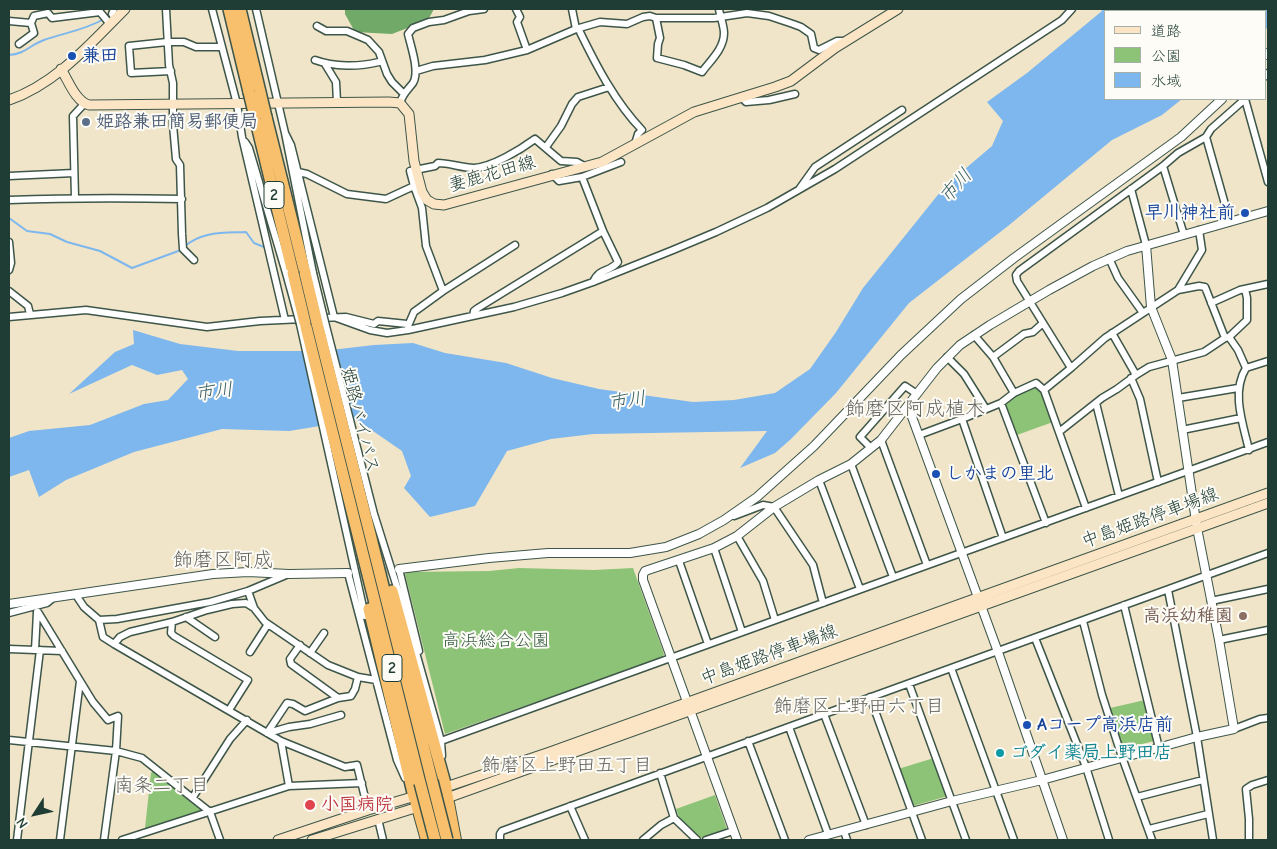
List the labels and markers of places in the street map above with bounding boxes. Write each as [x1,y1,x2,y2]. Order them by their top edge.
place label: 兼田 [82,45,118,67]
marker: 兼田 [66,50,78,62]
place label: 姫路兼田簡易郵便局 [96,111,258,133]
marker: 姫路兼田簡易郵便局 [80,116,92,128]
place label: 早川神社前 [1145,202,1235,224]
marker: 早川神社前 [1239,207,1251,219]
place label: しかまの里北 [946,463,1054,485]
marker: しかまの里北 [930,468,942,480]
place label: 高浜幼稚園 [1143,605,1233,627]
marker: 高浜幼稚園 [1237,610,1249,622]
place label: Aコープ高浜店前 [1037,714,1173,736]
marker: Aコープ高浜店前 [1021,719,1033,731]
place label: ゴダイ薬局上野田店 [1010,742,1172,764]
marker: ゴダイ薬局上野田店 [994,747,1006,759]
place label: 小国病院 [321,794,393,816]
marker: 小国病院 [303,798,317,812]

